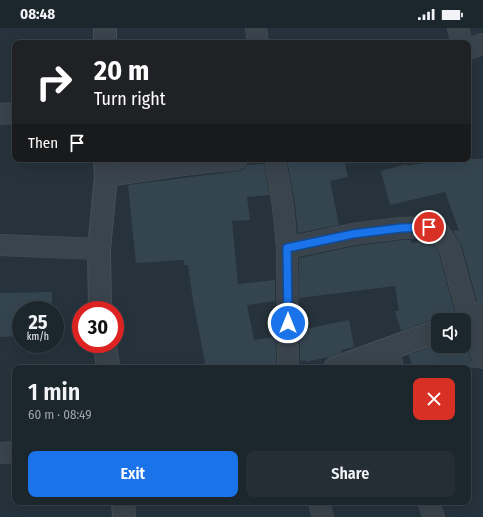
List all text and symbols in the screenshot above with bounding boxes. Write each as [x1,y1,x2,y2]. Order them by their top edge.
text: 08:48 [20,5,55,23]
text: 20 m [94,54,149,87]
icon: right [28,56,80,108]
text: Turn right [94,88,166,110]
icon: arrive [66,132,88,154]
text: Then [28,134,58,152]
pin [412,210,446,244]
icon: arrive [418,216,440,238]
speed limit sign: 30 [72,301,124,353]
position arrow [267,302,309,344]
text: 25 [28,310,48,334]
map controls [431,313,471,353]
button: sound [431,313,471,353]
text: km/h [27,331,49,343]
text: 1 min [28,378,80,406]
button: close [413,378,455,420]
text: 60 m · 08:49 [28,407,91,422]
button: Exit [28,451,238,497]
button: Share [246,451,455,497]

